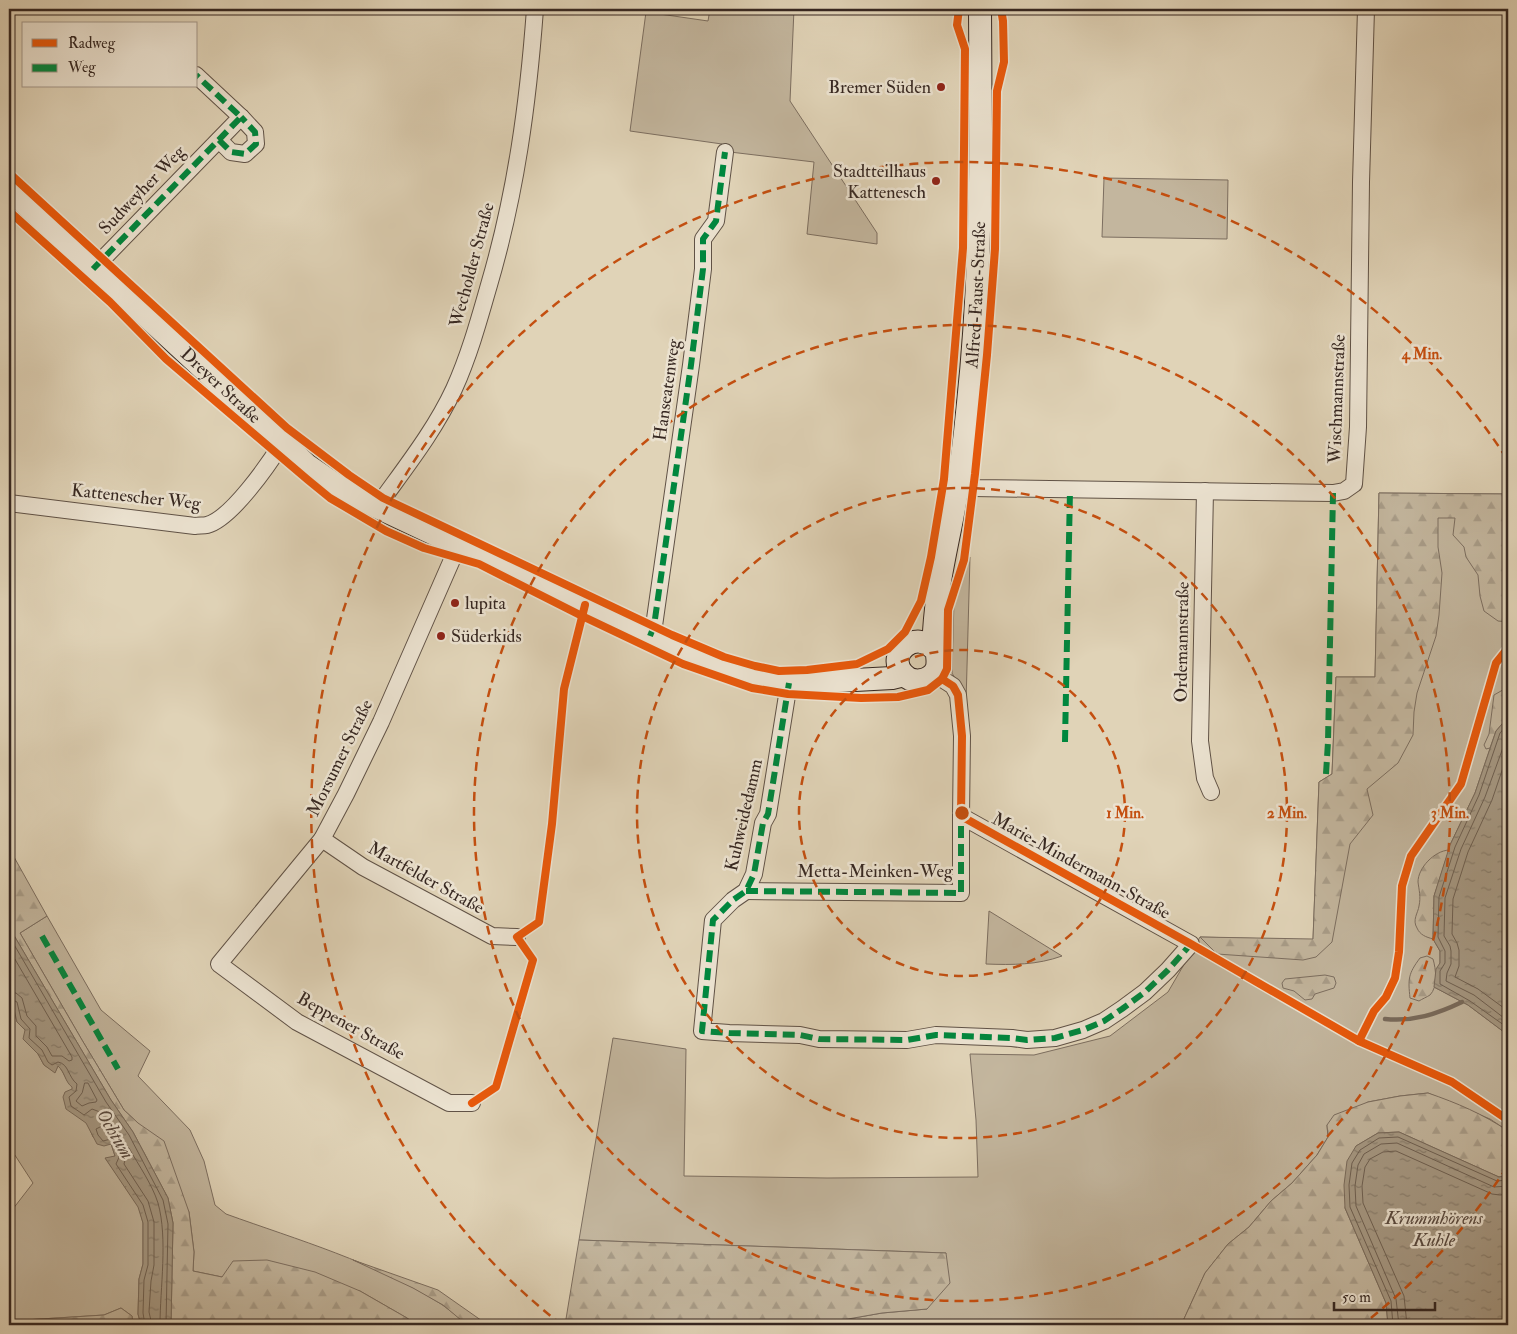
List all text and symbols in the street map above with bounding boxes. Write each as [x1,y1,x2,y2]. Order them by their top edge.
legend [22,22,198,88]
text: Radweg [68,34,116,53]
text: Weg [67,58,96,77]
place label: Bremer Süden [828,76,931,99]
marker: Bremer Süden [935,81,947,93]
street label: Sudweyher Weg [94,140,191,239]
place label: Stadtteilhaus Kattenesch [833,160,927,204]
marker: Stadtteilhaus Kattenesch [930,175,942,187]
street label: Wecholder Straße [444,200,500,331]
street label: Alfred-Faust-Straße [960,221,991,370]
street label: Wischmannstraße [1323,334,1351,465]
street label: Hanseatenweg [648,337,686,442]
street label: Dreyer Straße [176,342,267,429]
text: 4 Min. [1401,345,1442,364]
street label: Kattenescher Weg [70,479,203,515]
street label: Ordemannstraße [1169,581,1195,703]
place label: lupita [465,592,506,615]
marker: lupita [449,597,461,609]
place label: Süderkids [451,625,522,648]
marker: Süderkids [435,630,447,642]
street label: Morsumer Straße [302,695,378,820]
street label: Kuhweidedamm [720,757,768,873]
centre of rings [953,804,971,822]
text: 1 Min. [1106,804,1144,823]
text: 2 Min. [1267,804,1307,823]
text: 3 Min. [1431,804,1469,823]
street label: Marie-Mindermann-Straße [988,807,1175,925]
street label: Martfelder Straße [364,837,488,920]
street label: Metta-Meinken-Weg [797,860,954,883]
street label: Beppener Straße [293,987,409,1065]
water label: Ochtum [91,1105,139,1164]
water label: Krummhörens Kuhle [1384,1206,1484,1252]
scale bar [1334,1279,1436,1311]
text: 50 m [1342,1288,1371,1307]

